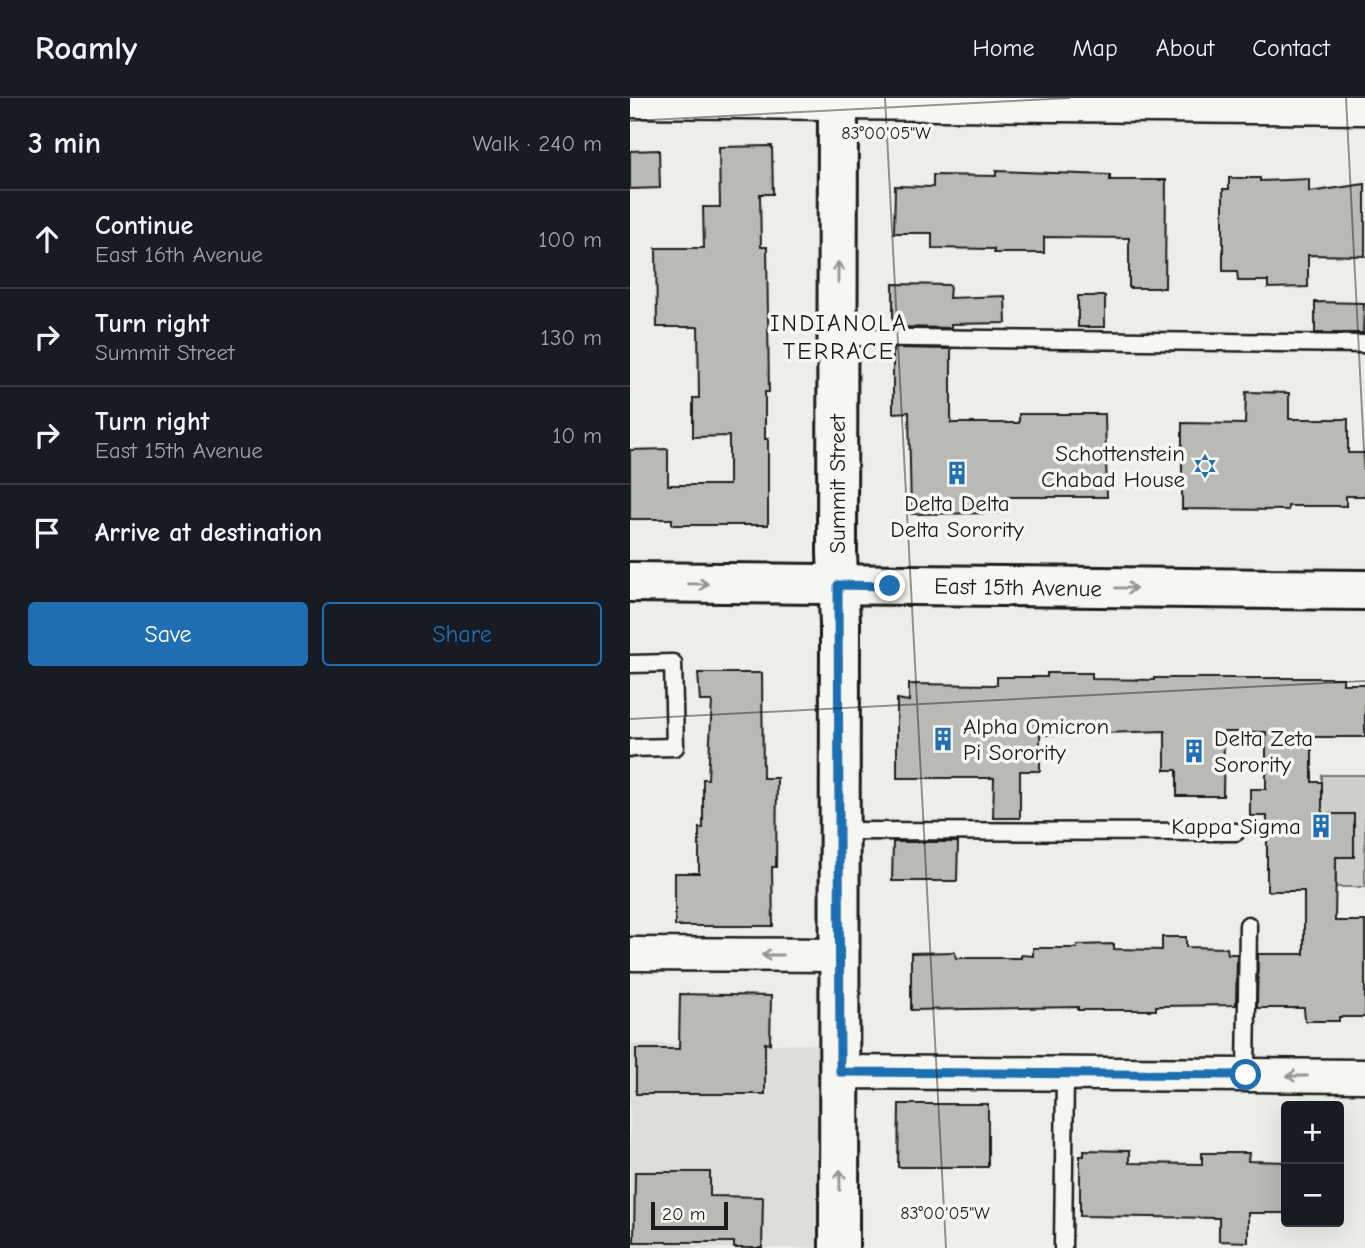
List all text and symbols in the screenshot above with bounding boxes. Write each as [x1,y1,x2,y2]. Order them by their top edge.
text: Roamly [35,29,137,67]
text: Home [973,34,1034,62]
text: Map [1072,34,1118,62]
text: About [1156,34,1214,62]
text: Contact [1252,34,1330,62]
text: 83°00'05"W [841,123,931,144]
text: 3 min [28,126,101,161]
text: Walk · 240 m [472,130,602,157]
text: Continue [95,211,193,241]
icon: ahead [28,220,66,258]
text: 100 m [538,226,602,253]
text: East 16th Avenue [95,241,263,268]
one-way arrow [831,260,845,283]
text: Turn right [95,309,209,339]
district label: INDIANOLA TERRACE [770,309,908,365]
icon: right [28,318,66,356]
text: 130 m [541,324,602,351]
text: Summit Street [95,339,235,366]
text: Turn right [95,407,209,437]
street label: Summit Street [824,413,851,554]
icon: right [28,416,66,454]
text: 10 m [552,422,602,449]
text: East 15th Avenue [95,437,263,464]
place label: Schottenstein Chabad House [1041,440,1185,493]
synagogue icon: Schottenstein Chabad House [1191,452,1219,480]
building icon: Delta Delta Delta Sorority [943,459,971,487]
place label: Delta Delta Delta Sorority [890,490,1024,543]
icon: arrive [28,514,66,552]
text: Arrive at destination [95,518,322,548]
route end [874,570,905,601]
street label: East 15th Avenue [934,573,1102,602]
one-way arrow [686,577,709,590]
one-way arrow [1114,581,1137,595]
button: Save [28,602,308,666]
button: Share [322,602,602,666]
place label: Alpha Omicron Pi Sorority [963,713,1109,766]
building icon: Alpha Omicron Pi Sorority [929,725,957,753]
place label: Delta Zeta Sorority [1214,725,1313,778]
building icon: Delta Zeta Sorority [1180,737,1208,765]
building icon: Kappa Sigma [1307,812,1335,840]
place label: Kappa Sigma [1171,813,1301,840]
one-way arrow [761,948,784,962]
route start [1230,1059,1261,1090]
one-way arrow [1286,1069,1309,1083]
map controls [1281,1101,1344,1227]
button: + [1281,1101,1344,1164]
button: − [1281,1164,1344,1227]
one-way arrow [833,1169,846,1192]
scale bar [651,1199,728,1231]
text: 20 m [662,1203,706,1225]
text: 83°00'05"W [900,1203,990,1224]

